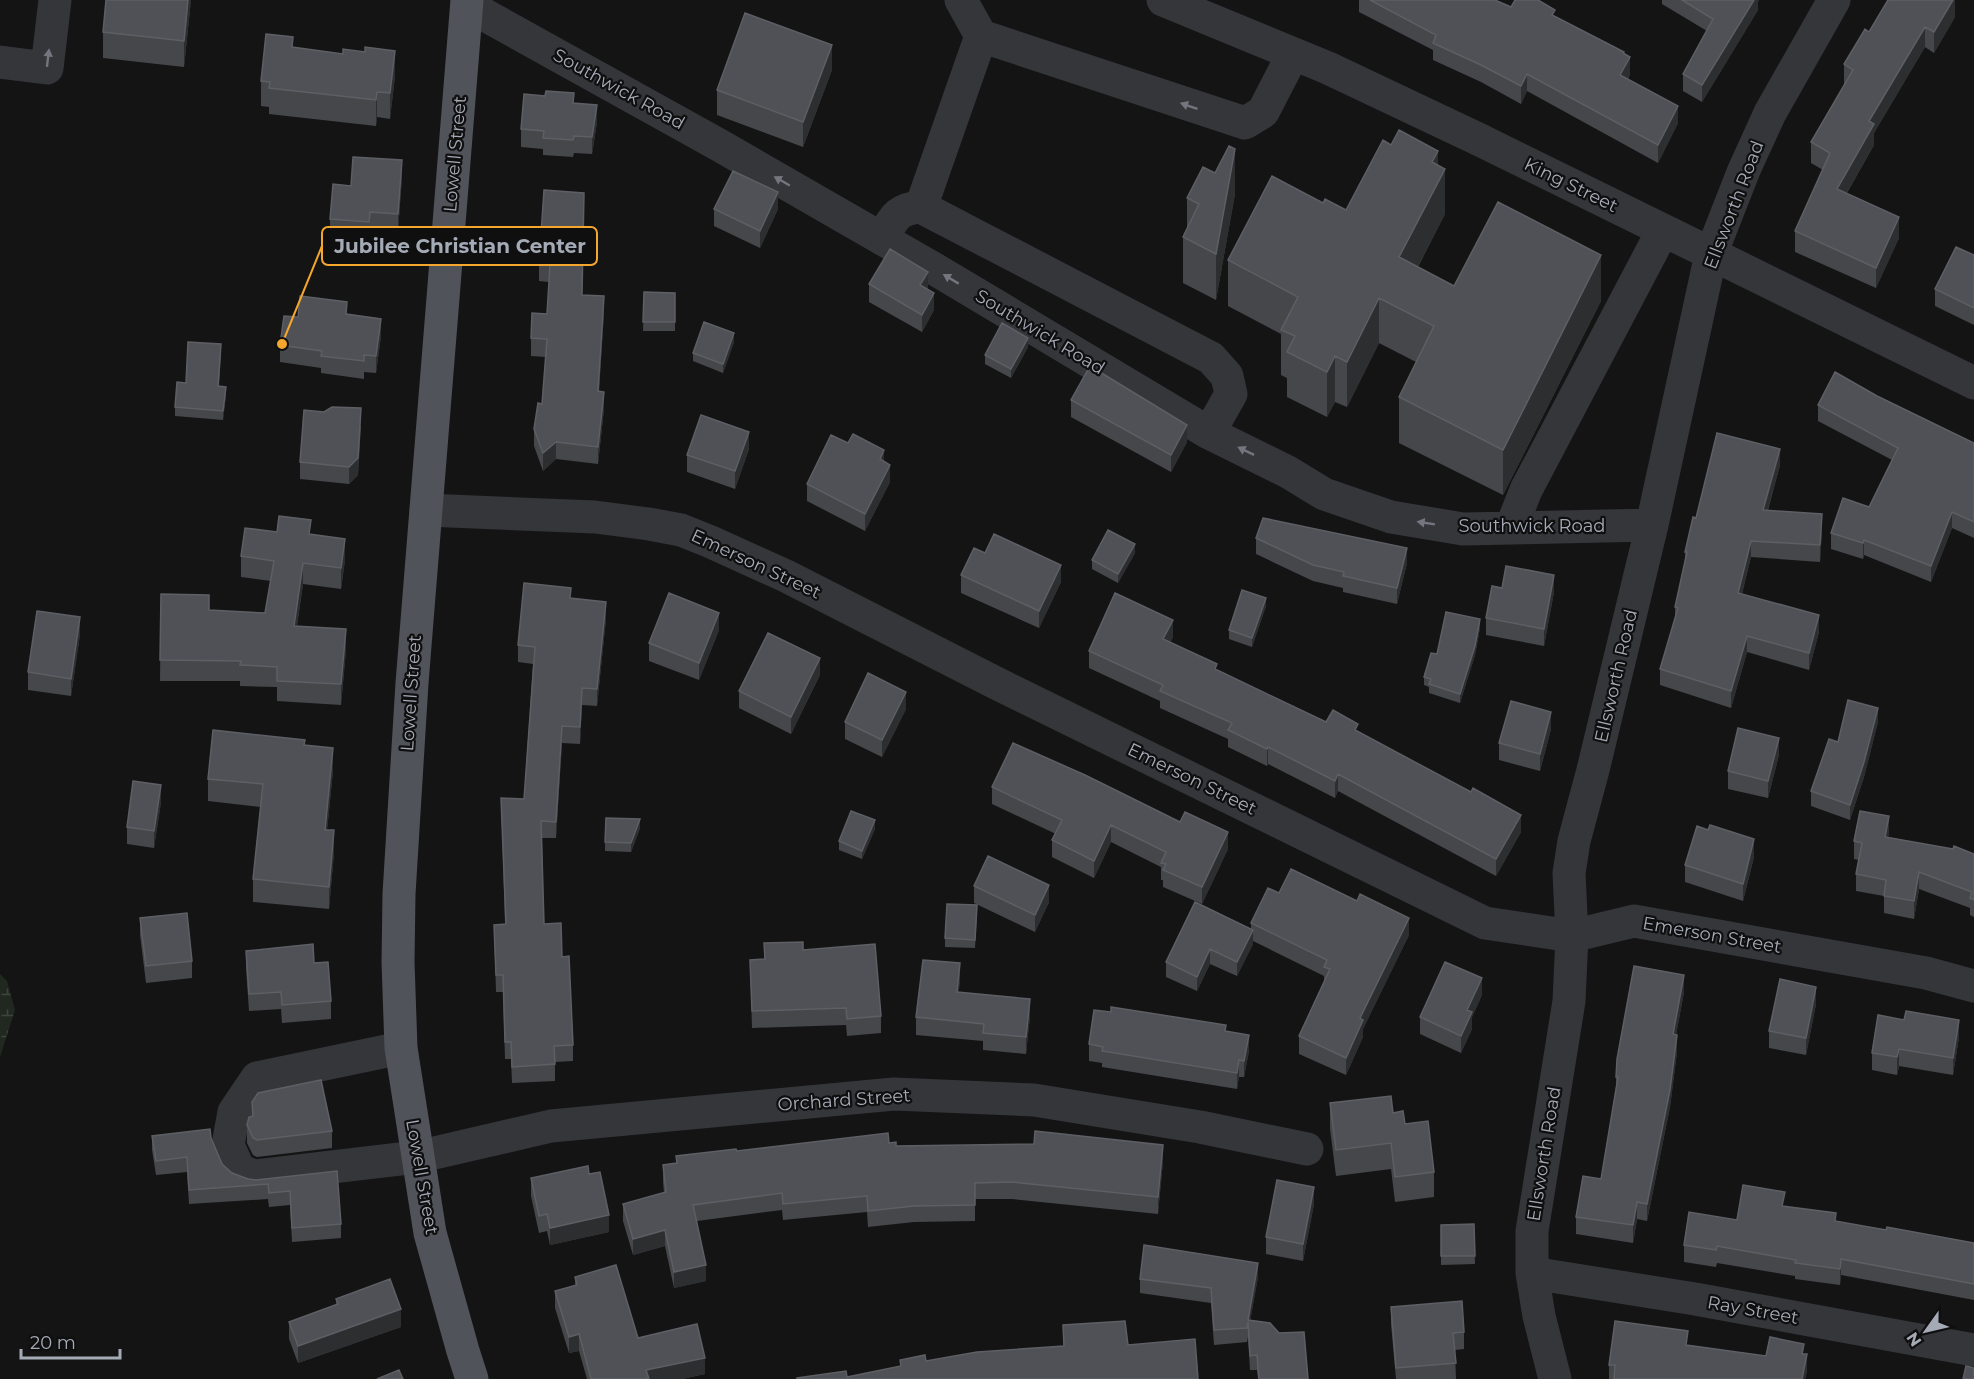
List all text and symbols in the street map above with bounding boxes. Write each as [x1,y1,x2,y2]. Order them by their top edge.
street label: Southwick Road [549,44,689,134]
one-way arrow [43,48,53,67]
street label: Lowell Street [439,95,471,213]
one-way arrow [1180,101,1198,110]
street label: Ellsworth Road [1699,138,1769,272]
street label: King Street [1521,153,1621,217]
one-way arrow [774,176,790,187]
callout: Jubilee Christian Center [322,227,597,265]
text: Jubilee Christian Center [333,234,586,258]
one-way arrow [942,274,959,284]
street label: Southwick Road [971,285,1109,379]
one-way arrow [1238,447,1255,456]
street label: Southwick Road [1459,515,1605,537]
one-way arrow [1416,518,1435,527]
street label: Emerson Street [688,524,824,604]
street label: Ellsworth Road [1590,607,1642,745]
street label: Lowell Street [396,634,426,752]
street label: Emerson Street [1124,738,1260,820]
street label: Emerson Street [1641,912,1783,958]
street label: Orchard Street [777,1084,911,1116]
street label: Ellsworth Road [1523,1085,1565,1223]
street label: Lowell Street [401,1118,443,1236]
street label: Ray Street [1706,1291,1800,1329]
north arrow [1896,1301,1956,1361]
scale bar [21,1322,120,1360]
text: N [1902,1328,1925,1350]
text: 20 m [30,1332,76,1354]

